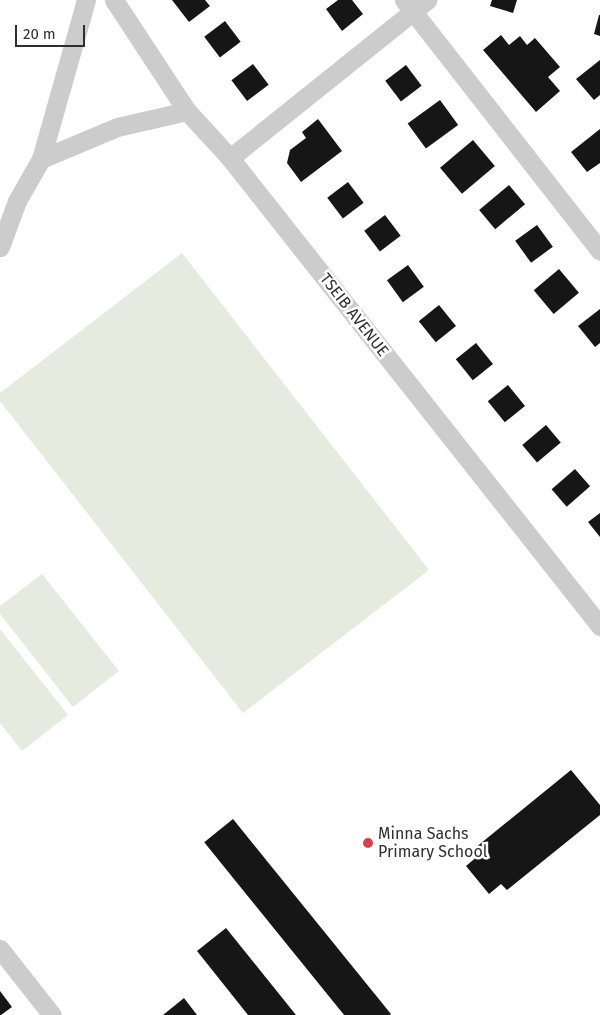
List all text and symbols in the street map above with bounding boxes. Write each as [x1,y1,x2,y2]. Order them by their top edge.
scale bar [18,15,88,47]
text: 20 m [23,25,56,43]
street label: TSEIB AVENUE [316,270,392,360]
place label: Minna Sachs Primary School [378,824,487,862]
marker: Minna Sachs Primary School [362,837,374,849]

